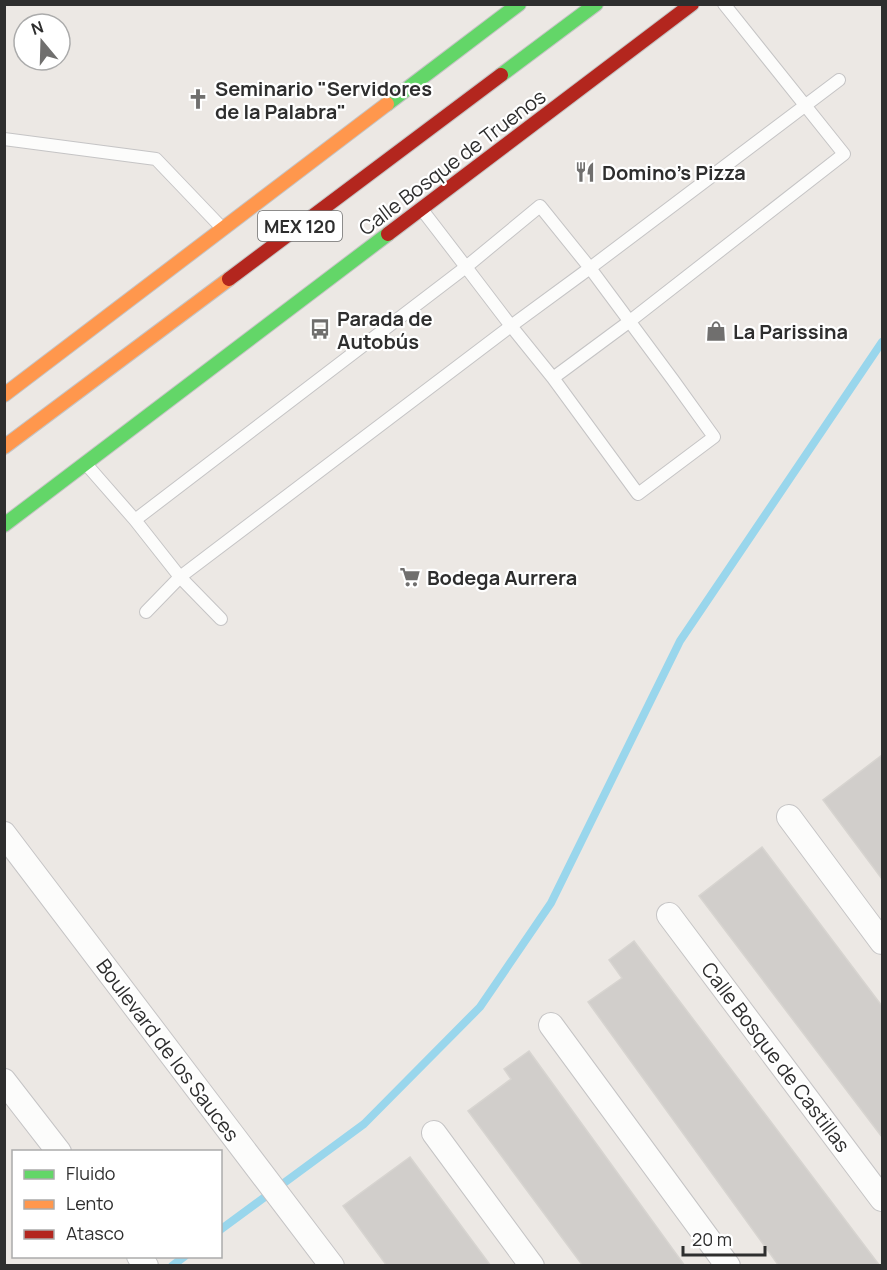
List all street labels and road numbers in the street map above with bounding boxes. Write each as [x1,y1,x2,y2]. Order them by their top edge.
street label: Calle Bosque de Truenos [353,83,551,241]
road number: MEX 120 [258,211,342,241]
street label: Boulevard de los Sauces [90,953,246,1147]
street label: Calle Bosque de Castillas [696,956,856,1158]

